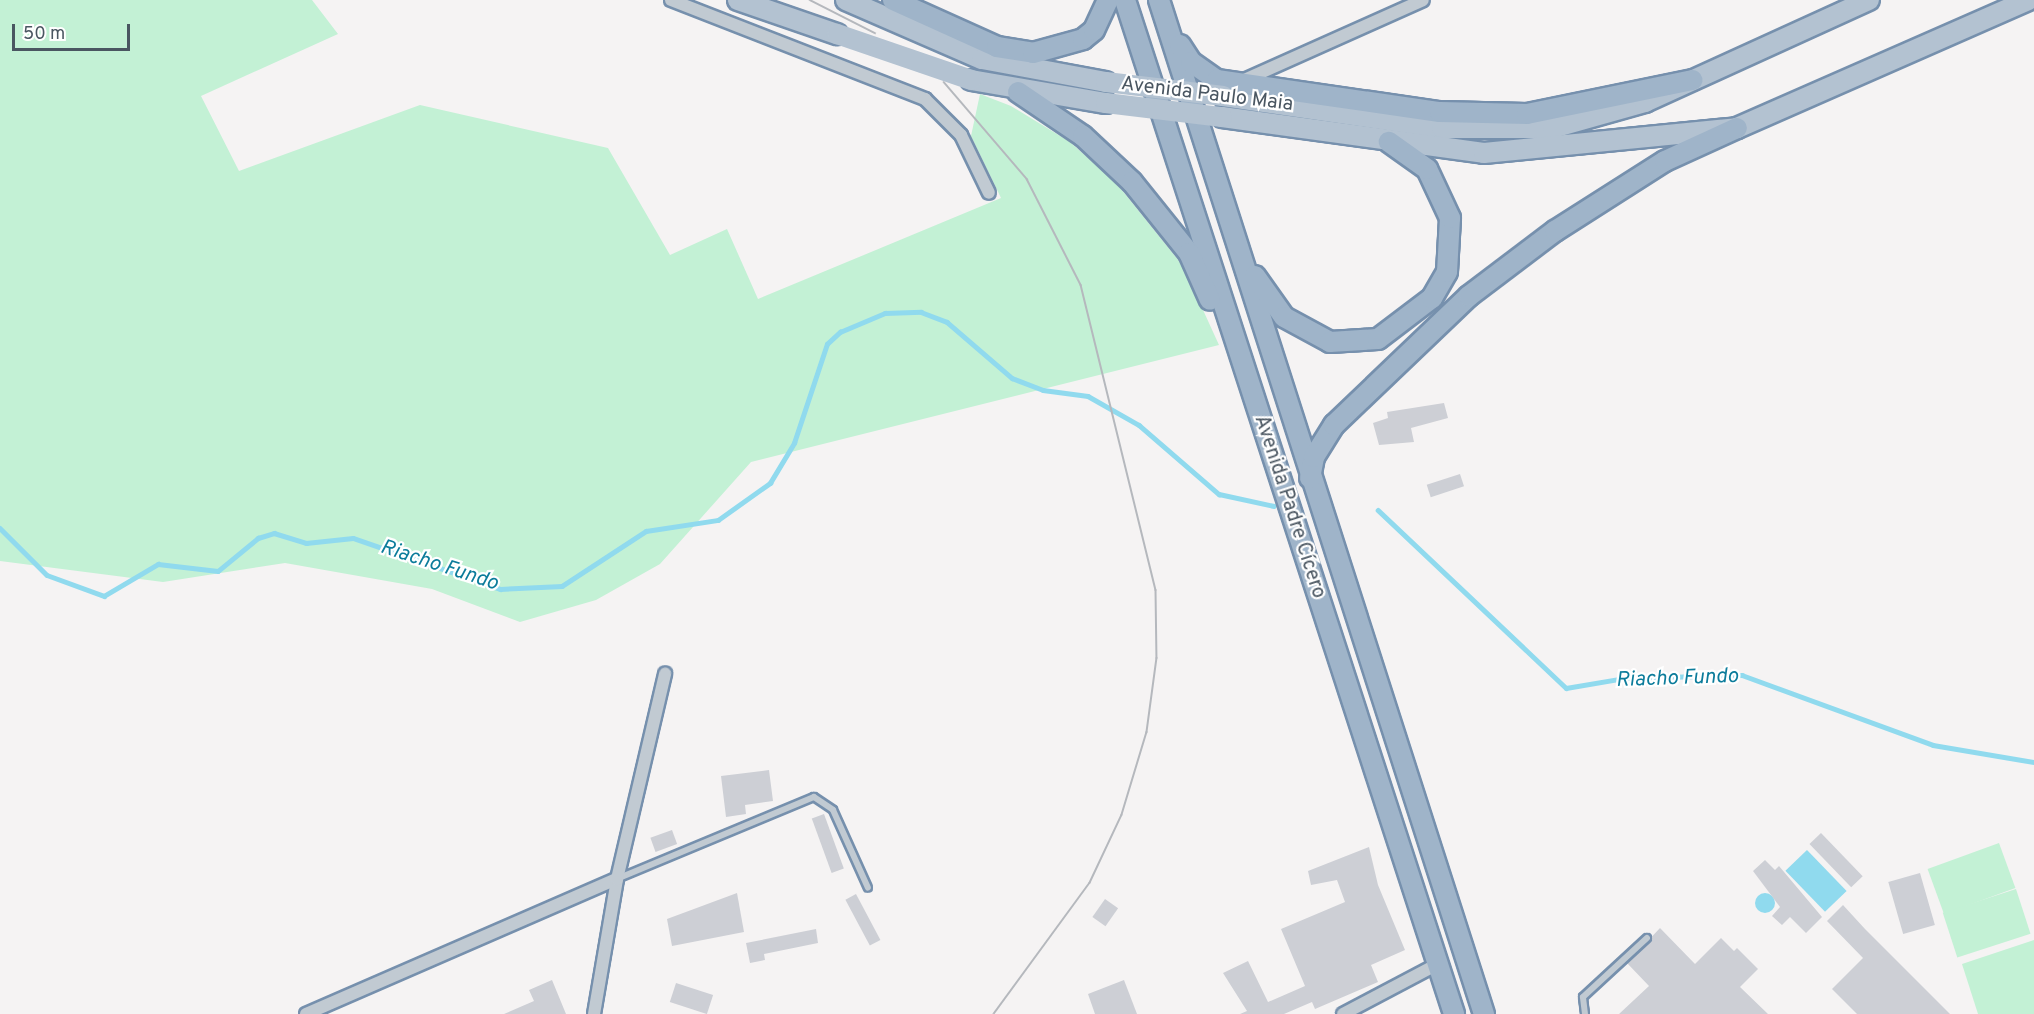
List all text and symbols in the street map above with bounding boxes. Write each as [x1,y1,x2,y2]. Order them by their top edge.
scale bar [15,12,134,50]
text: 50 m [23,23,65,46]
street label: Avenida Paulo Maia [1120,73,1294,117]
street label: Avenida Padre Cícero [1248,412,1330,602]
water label: Riacho Fundo [377,535,501,597]
water label: Riacho Fundo [1615,664,1739,694]

